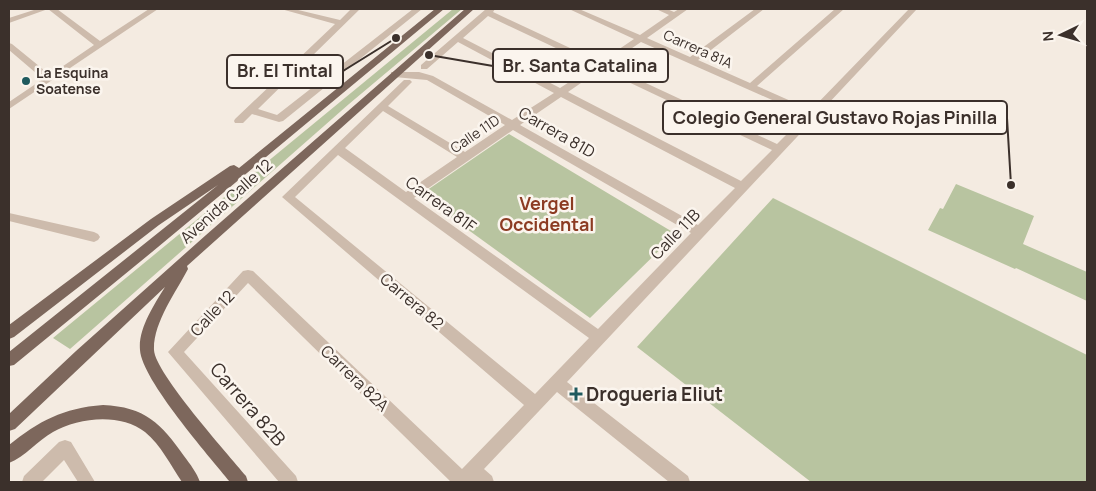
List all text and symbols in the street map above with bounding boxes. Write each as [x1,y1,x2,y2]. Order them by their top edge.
north arrow [1036,10,1086,60]
street label: Carrera 81A [661,25,736,72]
text: N [1038,30,1057,42]
callout: Br. Santa Catalina [493,49,668,82]
text: Br. Santa Catalina [503,53,657,77]
callout: Br. El Tintal [227,55,343,88]
text: Br. El Tintal [237,58,333,82]
place label: La Esquina Soatense [36,63,108,98]
marker: La Esquina Soatense [20,75,32,87]
street label: Carrera 81D [515,101,599,163]
callout: Colegio General Gustavo Rojas Pinilla [663,101,1007,134]
text: Colegio General Gustavo Rojas Pinilla [673,105,997,129]
street label: Calle 11D [446,110,503,157]
street label: Avenida Calle 12 [175,154,277,248]
street label: Carrera 81F [401,171,481,237]
district label: Vergel Occidental [500,191,594,236]
street label: Calle 11B [645,204,705,264]
street label: Carrera 82 [375,268,449,334]
street label: Calle 12 [185,285,239,341]
street label: Carrera 82A [316,340,394,416]
street label: Carrera 82B [204,357,292,452]
place label: Drogueria Eliut [586,381,723,407]
marker: Drogueria Eliut [570,388,582,400]

